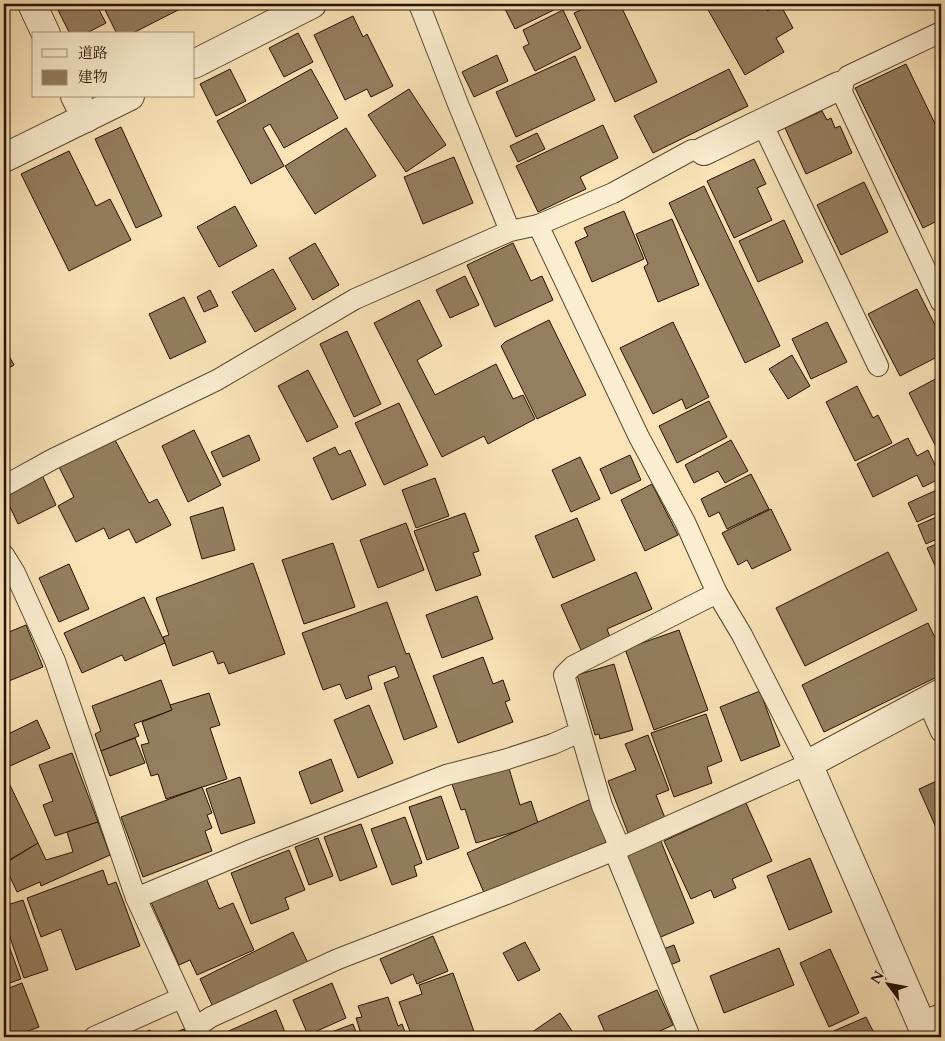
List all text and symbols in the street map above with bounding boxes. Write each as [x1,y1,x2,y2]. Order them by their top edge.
legend [32,32,195,98]
text: 道路 [78,43,108,63]
text: 建物 [78,67,108,87]
north arrow [862,958,912,1008]
text: N [866,967,889,988]

